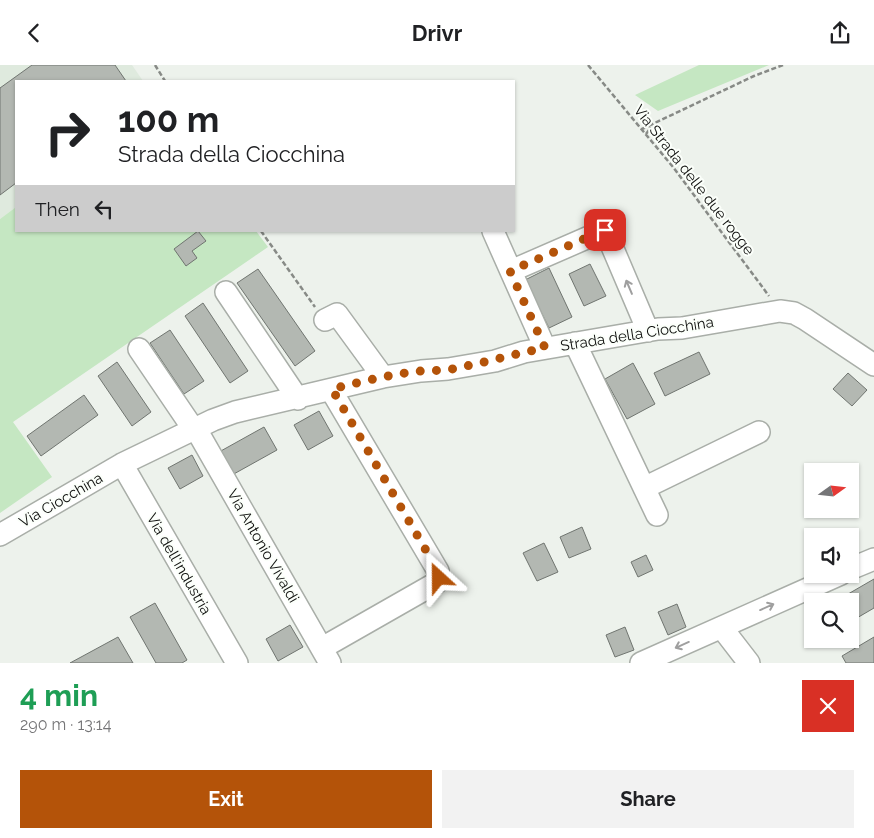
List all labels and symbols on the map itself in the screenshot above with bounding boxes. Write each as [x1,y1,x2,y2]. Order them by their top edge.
street label: Via Strada delle due rogge [630,101,758,259]
pin [584,209,626,251]
one-way arrow [623,280,633,295]
street label: Strada della Ciocchina [559,313,715,355]
north arrow [804,463,859,517]
street label: Via Ciocchina [16,469,106,531]
street label: Via Antonio Vivaldi [223,486,303,606]
street label: Via dell'industria [143,510,215,618]
position arrow [412,551,464,603]
one-way arrow [759,602,774,612]
one-way arrow [675,641,690,651]

